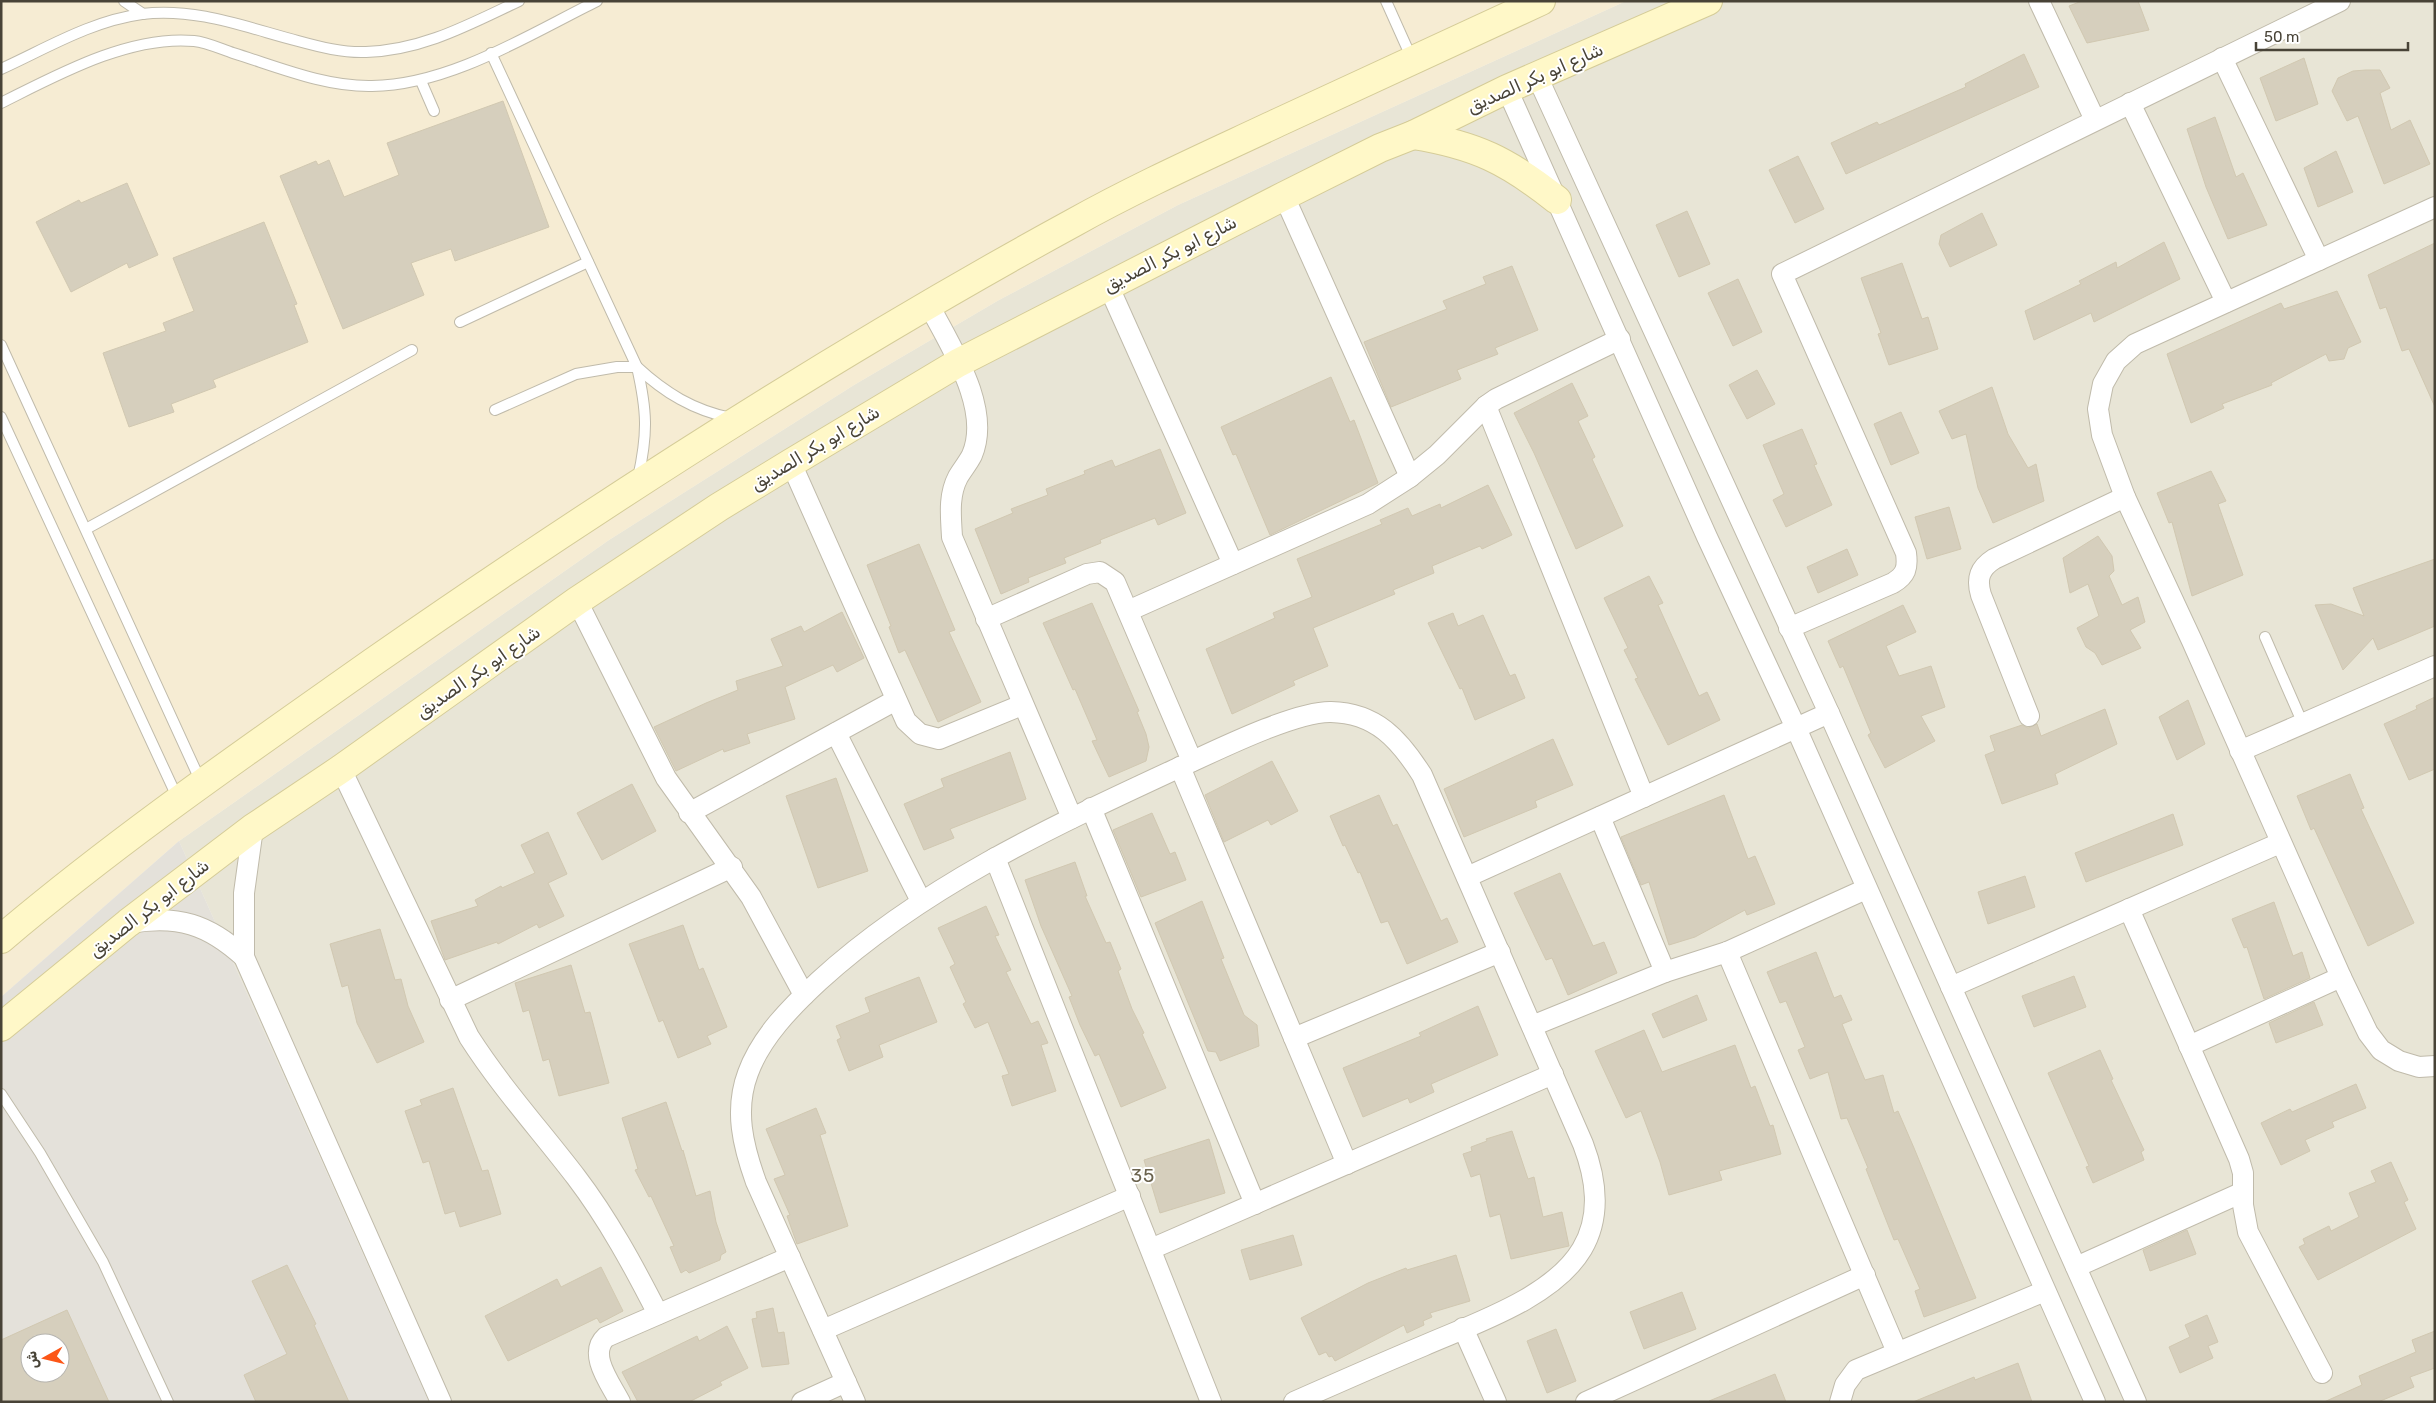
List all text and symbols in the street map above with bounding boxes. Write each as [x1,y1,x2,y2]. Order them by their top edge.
scale bar [2256,20,2408,52]
text: 50 m [2264,28,2299,46]
street label: شارع ابو بكر الصديق [1463,38,1607,119]
street label: شارع ابو بكر الصديق [1100,211,1241,298]
street label: شارع ابو بكر الصديق [746,401,884,496]
street label: شارع ابو بكر الصديق [412,621,545,724]
street label: شارع ابو بكر الصديق [84,854,214,963]
district label: 35 [1131,1164,1155,1187]
north arrow [20,1333,70,1383]
text: ش [23,1350,42,1370]

